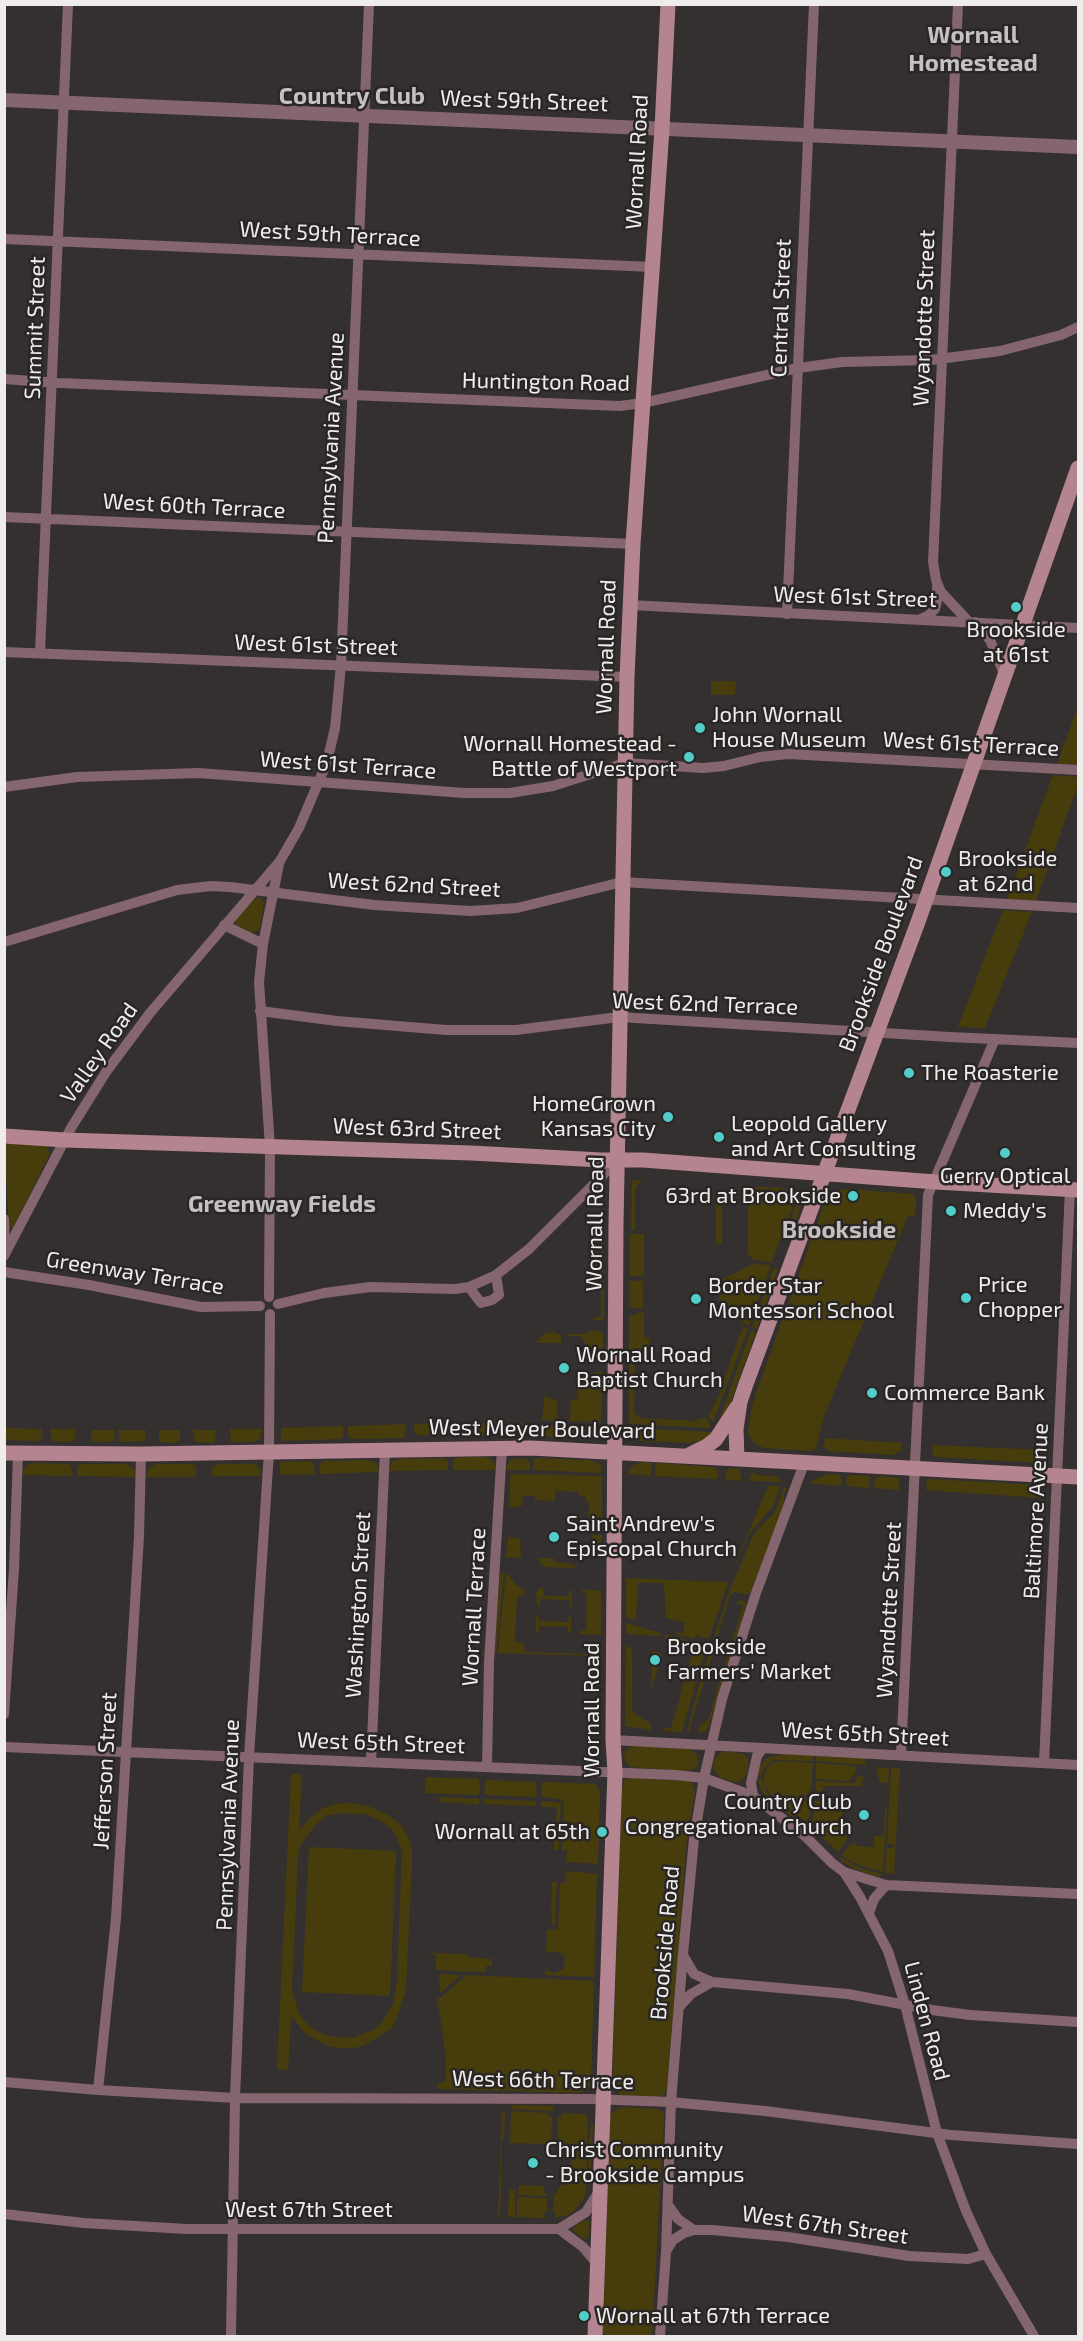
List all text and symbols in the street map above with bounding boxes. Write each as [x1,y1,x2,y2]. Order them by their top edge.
district label: Wornall Homestead [908,21,1038,77]
district label: Country Club [279,82,425,110]
street label: West 59th Street [439,85,609,117]
street label: Wornall Road [620,94,654,230]
street label: West 59th Terrace [239,216,421,252]
street label: Wyandotte Street [908,229,940,407]
street label: Central Street [765,238,797,378]
street label: Summit Street [19,256,51,400]
street label: Pennsylvania Avenue [312,332,350,544]
street label: Huntington Road [462,367,630,397]
street label: West 60th Terrace [102,488,286,524]
street label: Wornall Road [590,579,622,715]
street label: West 61st Street [773,581,937,613]
marker: Brookside at 61st [1009,600,1023,614]
place label: Brookside at 61st [966,617,1066,668]
street label: West 61st Street [234,629,398,661]
place label: John Wornall House Museum [712,702,866,754]
marker: John Wornall House Museum [693,721,707,735]
street label: West 61st Terrace [882,726,1060,762]
place label: Wornall Homestead - Battle of Westport [463,731,677,782]
street label: West 61st Terrace [259,746,437,784]
marker: Wornall Homestead - Battle of Westport [682,750,696,764]
place label: Brookside at 62nd [958,846,1057,897]
street label: Brookside Boulevard [833,853,929,1055]
marker: Brookside at 62nd [939,865,953,879]
street label: West 62nd Street [327,867,501,903]
street label: West 62nd Terrace [611,988,799,1020]
street label: Valley Road [55,998,143,1108]
place label: The Roasterie [921,1060,1059,1086]
marker: The Roasterie [902,1066,916,1080]
place label: HomeGrown Kansas City [532,1091,656,1142]
marker: HomeGrown Kansas City [661,1110,675,1124]
place label: Leopold Gallery and Art Consulting [731,1111,916,1162]
street label: West 63rd Street [332,1113,502,1145]
marker: Leopold Gallery and Art Consulting [712,1130,726,1144]
marker: Gerry Optical [998,1146,1012,1160]
street label: Wornall Road [581,1156,609,1292]
place label: Gerry Optical [940,1163,1070,1189]
place label: 63rd at Brookside [665,1183,841,1209]
marker: 63rd at Brookside [846,1189,860,1203]
district label: Greenway Fields [188,1190,376,1218]
place label: Meddy's [963,1198,1047,1224]
marker: Meddy's [944,1204,958,1218]
district label: Brookside [782,1216,896,1244]
street label: Greenway Terrace [44,1246,226,1300]
place label: Price Chopper [978,1272,1062,1324]
place label: Border Star Montessori School [708,1273,894,1324]
marker: Price Chopper [959,1291,973,1305]
marker: Border Star Montessori School [689,1292,703,1306]
place label: Wornall Road Baptist Church [576,1342,723,1394]
marker: Wornall Road Baptist Church [557,1361,571,1375]
place label: Commerce Bank [884,1380,1045,1406]
marker: Commerce Bank [865,1386,879,1400]
street label: West Meyer Boulevard [428,1414,656,1444]
street label: Baltimore Avenue [1018,1422,1054,1600]
street label: Washington Street [340,1511,376,1699]
place label: Saint Andrew's Episcopal Church [566,1511,737,1562]
street label: Wyandotte Street [871,1521,907,1699]
street label: Wornall Terrace [457,1527,491,1687]
marker: Saint Andrew's Episcopal Church [547,1530,561,1544]
place label: Brookside Farmers' Market [667,1634,831,1686]
street label: Wornall Road [579,1642,605,1778]
marker: Brookside Farmers' Market [648,1653,662,1667]
street label: Jefferson Street [88,1691,122,1851]
street label: West 65th Street [780,1716,950,1752]
street label: Pennsylvania Avenue [211,1719,245,1931]
street label: West 65th Street [296,1727,466,1759]
place label: Country Club Congregational Church [625,1789,852,1840]
marker: Country Club Congregational Church [857,1808,871,1822]
place label: Wornall at 65th [434,1819,590,1845]
marker: Wornall at 65th [595,1825,609,1839]
street label: Brookside Road [645,1865,685,2021]
street label: Linden Road [898,1959,956,2083]
street label: West 66th Terrace [452,2065,634,2095]
place label: Christ Community - Brookside Campus [545,2137,744,2188]
marker: Christ Community - Brookside Campus [526,2156,540,2170]
street label: West 67th Street [225,2197,393,2223]
street label: West 67th Street [740,2200,910,2250]
place label: Wornall at 67th Terrace [596,2303,830,2329]
marker: Wornall at 67th Terrace [577,2309,591,2323]

